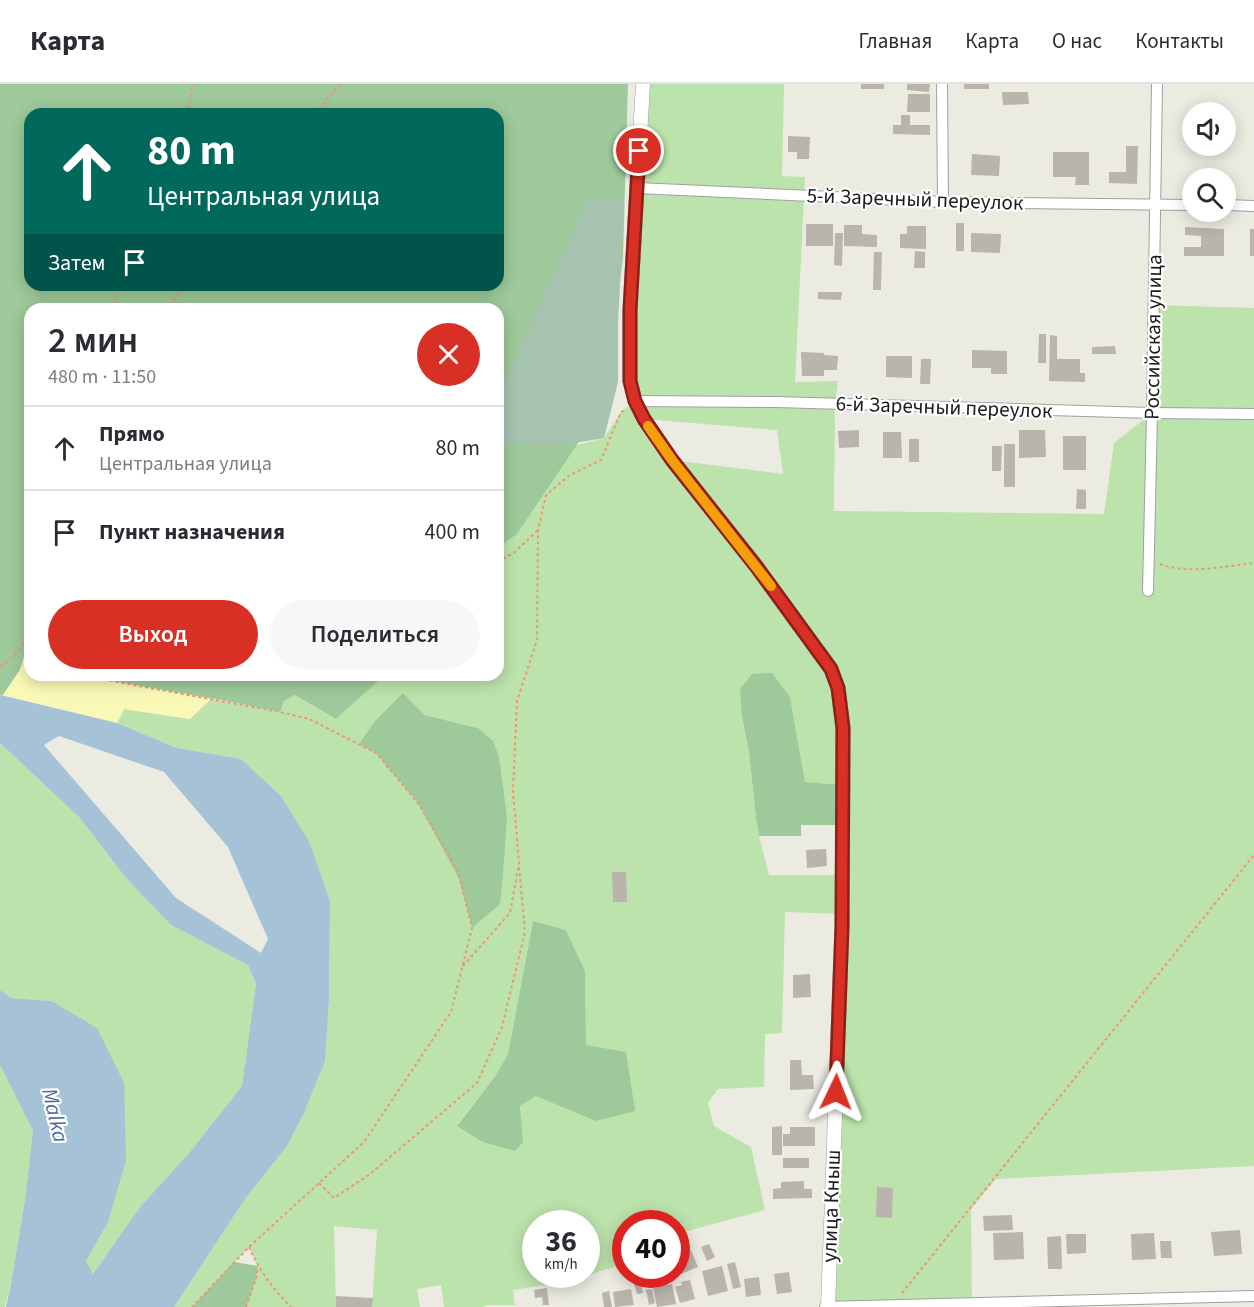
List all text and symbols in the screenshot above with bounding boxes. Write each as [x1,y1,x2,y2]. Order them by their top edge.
text: Карта [30,21,105,61]
text: Главная [859,26,932,56]
text: Карта [965,26,1019,56]
text: О нас [1052,26,1102,56]
text: Контакты [1135,26,1224,56]
map controls [1182,102,1236,222]
button: sound [1182,102,1236,156]
text: 80 m [147,121,236,181]
pin [613,125,664,176]
icon: ahead [48,132,126,210]
icon: arrive [622,134,655,167]
button: search [1182,168,1236,222]
text: Центральная улица [147,177,380,216]
street label: 5-й Заречный переулок [806,180,1024,218]
icon: arrive [118,246,151,279]
text: Затем [48,247,106,279]
street label: Российская улица [1137,254,1169,420]
text: 2 мин [48,315,138,366]
button: close [417,323,480,386]
text: 480 m · 11:50 [48,363,156,391]
street label: 6-й Заречный переулок [835,388,1053,426]
text: Прямо [99,418,165,450]
icon: ahead [48,432,81,465]
text: 80 m [435,432,480,464]
text: Центральная улица [99,450,272,478]
icon: arrive [48,516,81,549]
text: Пункт назначения [99,516,285,548]
text: 400 m [425,516,480,548]
button: Выход [48,600,258,669]
button: Поделиться [270,600,480,669]
position arrow [804,1060,868,1124]
water label: Malka [33,1085,77,1146]
street label: улица Кныш [814,1149,848,1263]
speed limit sign: 40 [612,1210,690,1288]
text: 36 [545,1220,577,1263]
text: km/h [544,1254,578,1275]

